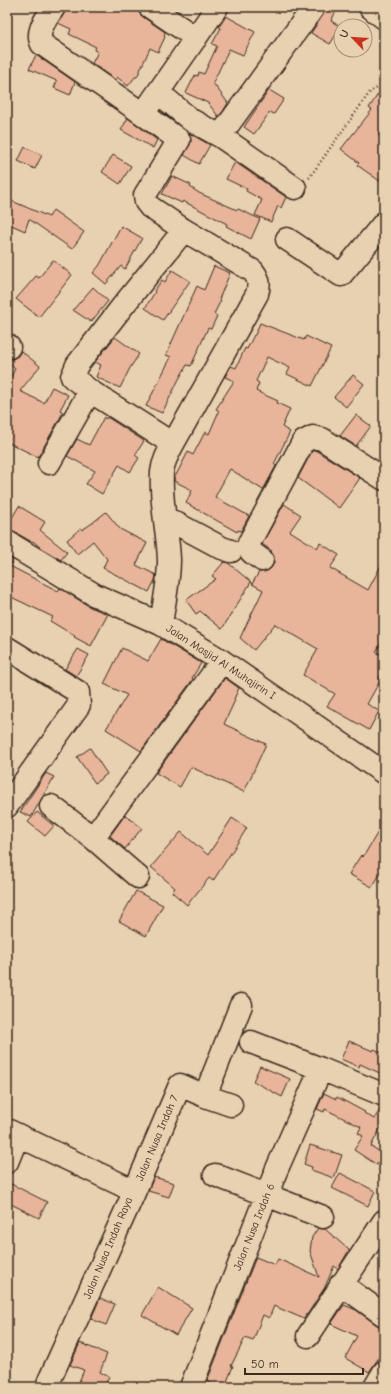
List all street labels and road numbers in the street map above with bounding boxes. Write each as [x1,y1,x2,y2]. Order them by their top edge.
street label: Jalan Masjid Al Muhajirin I [164,622,278,702]
street label: Jalan Nusa Indah 7 [133,1093,181,1183]
street label: Jalan Nusa Indah 6 [231,1182,277,1272]
street label: Jalan Nusa Indah Raya [81,1195,135,1301]

